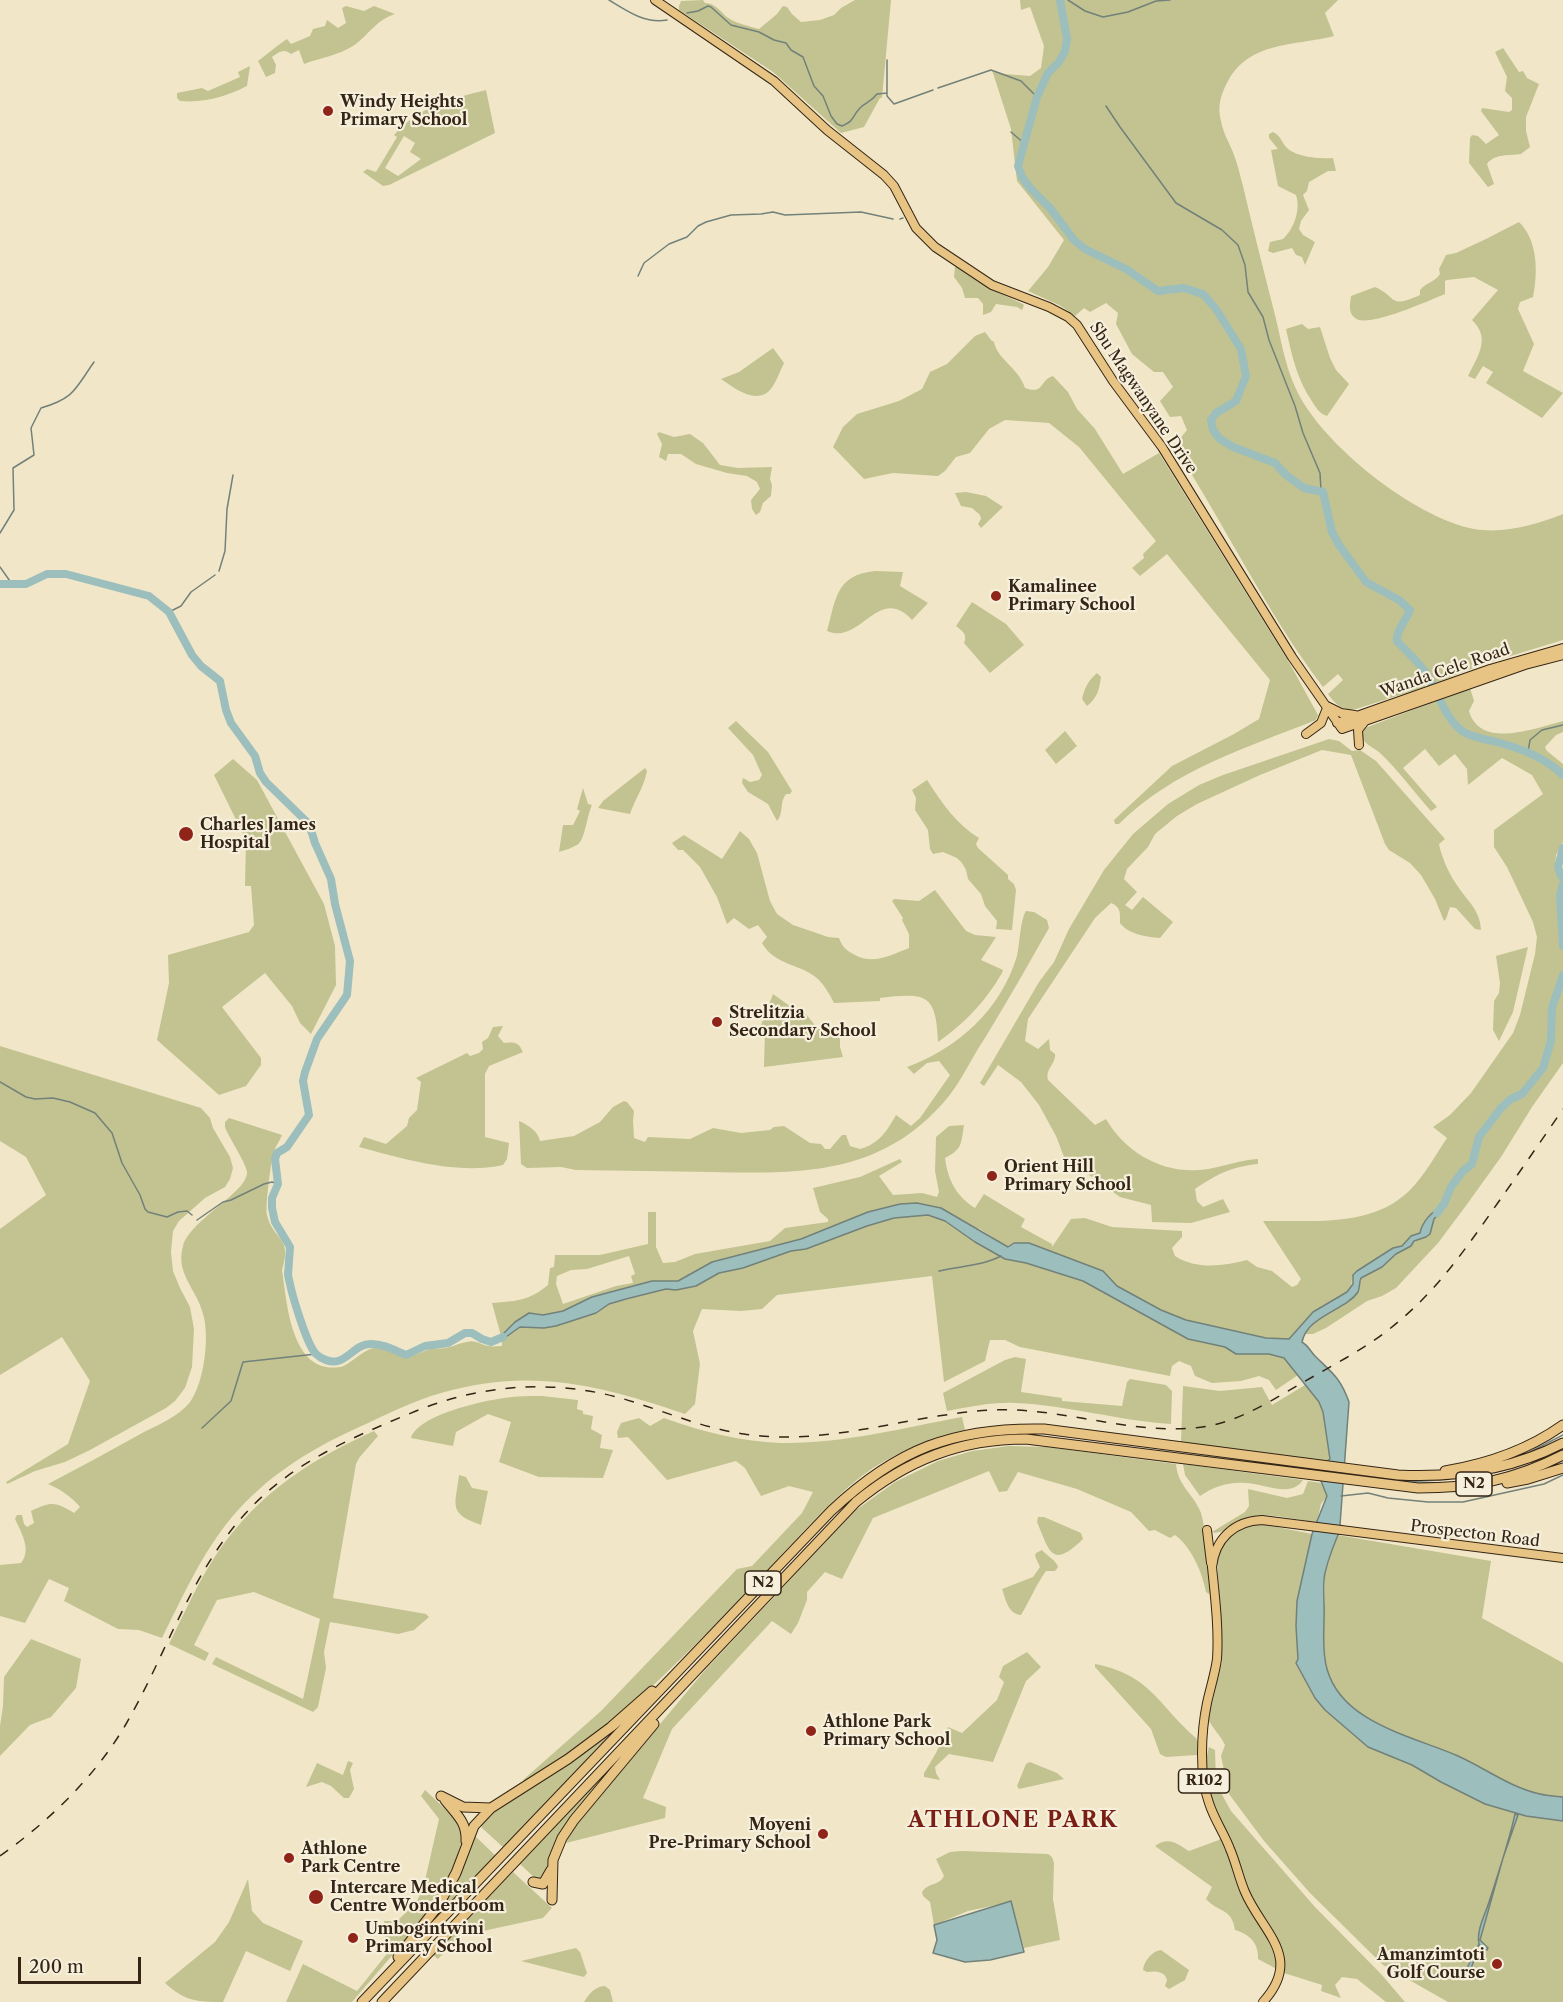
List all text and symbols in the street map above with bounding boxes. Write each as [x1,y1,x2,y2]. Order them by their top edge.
place label: Windy Heights Primary School [340,92,467,130]
marker: Windy Heights Primary School [321,104,335,118]
street label: Sbu Magwanyane Drive [1085,318,1201,478]
place label: Kamalinee Primary School [1008,577,1135,615]
marker: Kamalinee Primary School [989,589,1003,603]
street label: Wanda Cele Road [1378,640,1512,702]
place label: Charles James Hospital [200,815,316,853]
marker: Charles James Hospital [177,825,195,843]
place label: Strelitzia Secondary School [729,1003,876,1041]
marker: Strelitzia Secondary School [710,1015,724,1029]
place label: Orient Hill Primary School [1004,1157,1131,1195]
marker: Orient Hill Primary School [985,1169,999,1183]
road number: N2 [1456,1472,1492,1496]
street label: Prospecton Road [1409,1517,1541,1551]
road number: N2 [745,1571,781,1595]
place label: Athlone Park Primary School [823,1712,950,1750]
marker: Athlone Park Primary School [804,1724,818,1738]
road number: R102 [1178,1769,1230,1793]
district label: ATHLONE PARK [908,1808,1118,1834]
place label: Moyeni Pre-Primary School [649,1815,811,1853]
marker: Moyeni Pre-Primary School [816,1827,830,1841]
place label: Athlone Park Centre [301,1839,400,1877]
marker: Athlone Park Centre [282,1851,296,1865]
place label: Intercare Medical Centre Wonderboom [330,1878,505,1916]
marker: Intercare Medical Centre Wonderboom [307,1888,325,1906]
place label: Umbogintwini Primary School [365,1919,492,1957]
marker: Umbogintwini Primary School [346,1931,360,1945]
scale bar [21,1945,144,1983]
place label: Amanzimtoti Golf Course [1377,1945,1485,1983]
text: 200 m [29,1956,84,1978]
marker: Amanzimtoti Golf Course [1490,1957,1504,1971]

